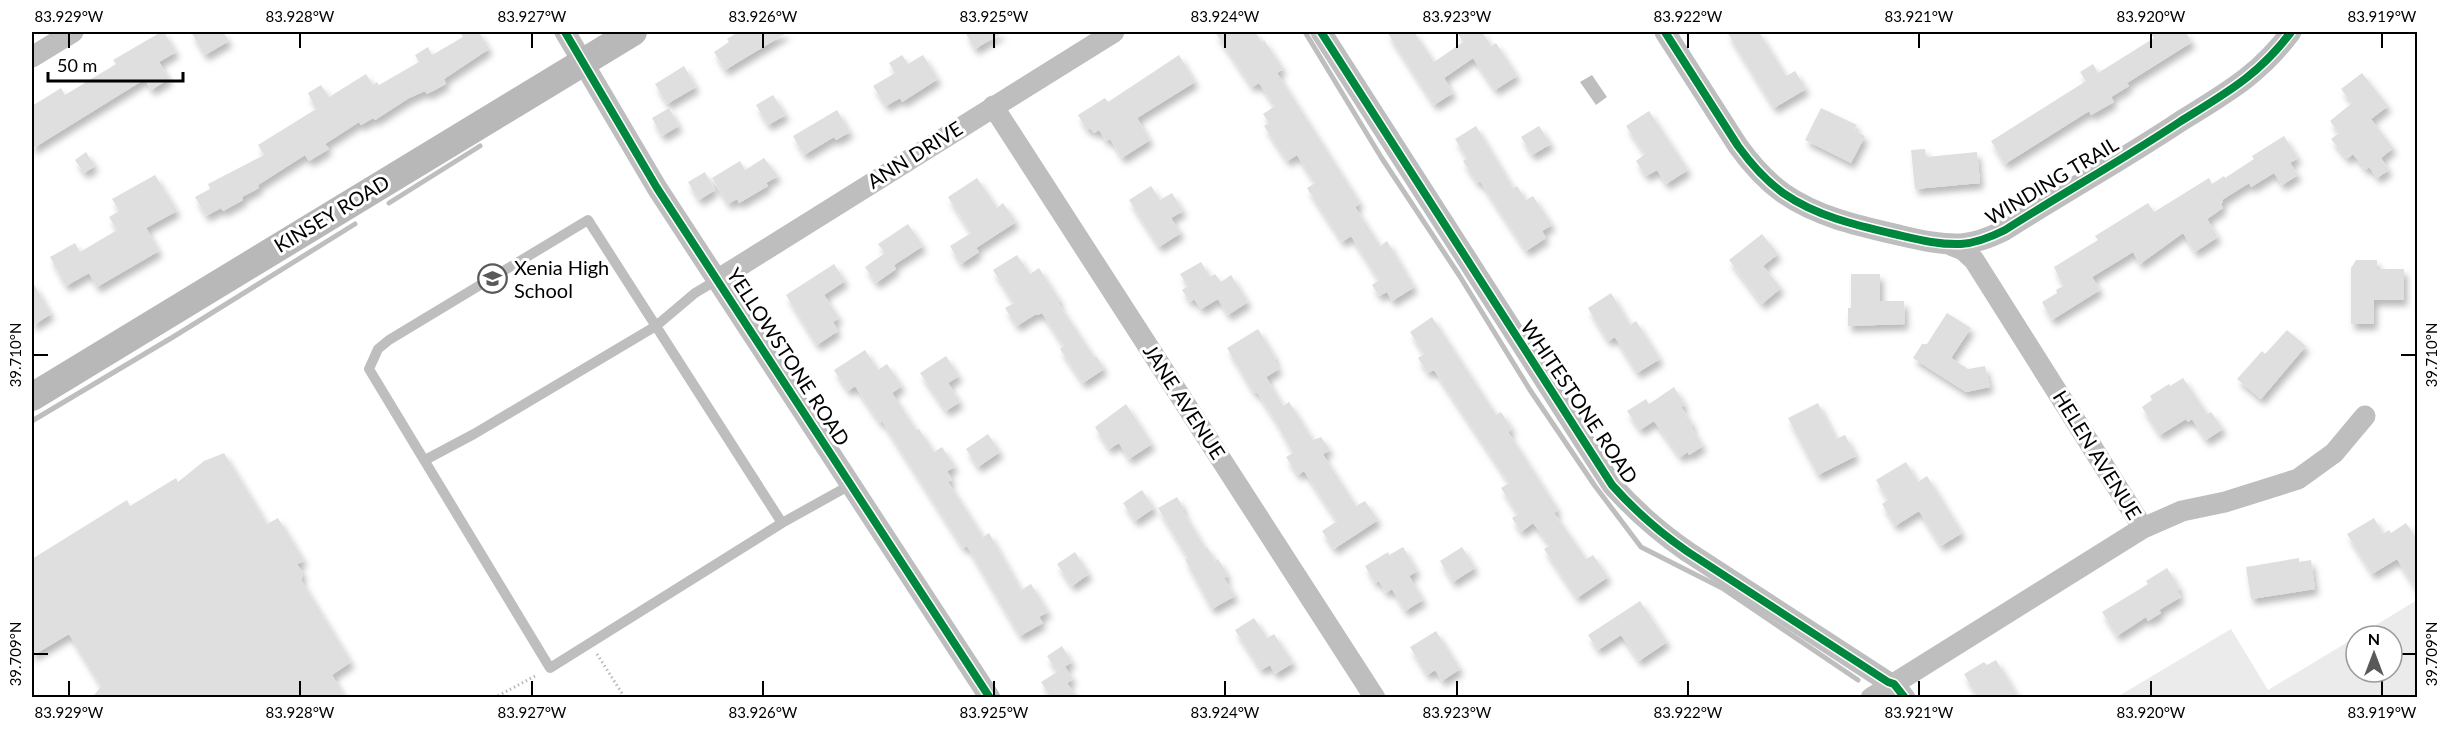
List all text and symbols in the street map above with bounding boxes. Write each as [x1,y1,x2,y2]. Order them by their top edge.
text: 83.929°W [35,7,104,25]
text: 83.928°W [266,7,335,25]
text: 83.927°W [498,7,567,25]
text: 83.926°W [729,7,798,25]
text: 83.925°W [960,7,1029,25]
text: 83.924°W [1191,7,1260,25]
text: 83.923°W [1423,7,1492,25]
text: 83.922°W [1654,7,1723,25]
text: 83.921°W [1885,7,1954,25]
text: 83.920°W [2117,7,2186,25]
text: 83.919°W [2348,7,2417,25]
scale bar [48,45,183,83]
text: 50 m [57,54,97,76]
street label: ANN DRIVE [862,115,966,193]
street label: WINDING TRAIL [1981,131,2122,229]
street label: KINSEY ROAD [270,169,393,257]
place label: Xenia High School [514,255,609,302]
school or university icon: Xenia High School [477,263,509,295]
street label: YELLOWSTONE ROAD [722,263,855,450]
street label: WHITESTONE ROAD [1516,315,1643,488]
text: 39.710°N [6,323,24,387]
text: 39.710°N [2422,323,2440,387]
street label: JANE AVENUE [1139,340,1231,463]
street label: HELEN AVENUE [2049,386,2147,523]
text: 39.709°N [6,622,24,686]
text: 39.709°N [2422,622,2440,686]
north arrow [2344,624,2404,684]
text: N [2368,629,2380,648]
text: 83.929°W [35,703,104,721]
text: 83.928°W [266,703,335,721]
text: 83.927°W [498,703,567,721]
text: 83.926°W [729,703,798,721]
text: 83.925°W [960,703,1029,721]
text: 83.924°W [1191,703,1260,721]
text: 83.923°W [1423,703,1492,721]
text: 83.922°W [1654,703,1723,721]
text: 83.921°W [1885,703,1954,721]
text: 83.920°W [2117,703,2186,721]
text: 83.919°W [2348,703,2417,721]

